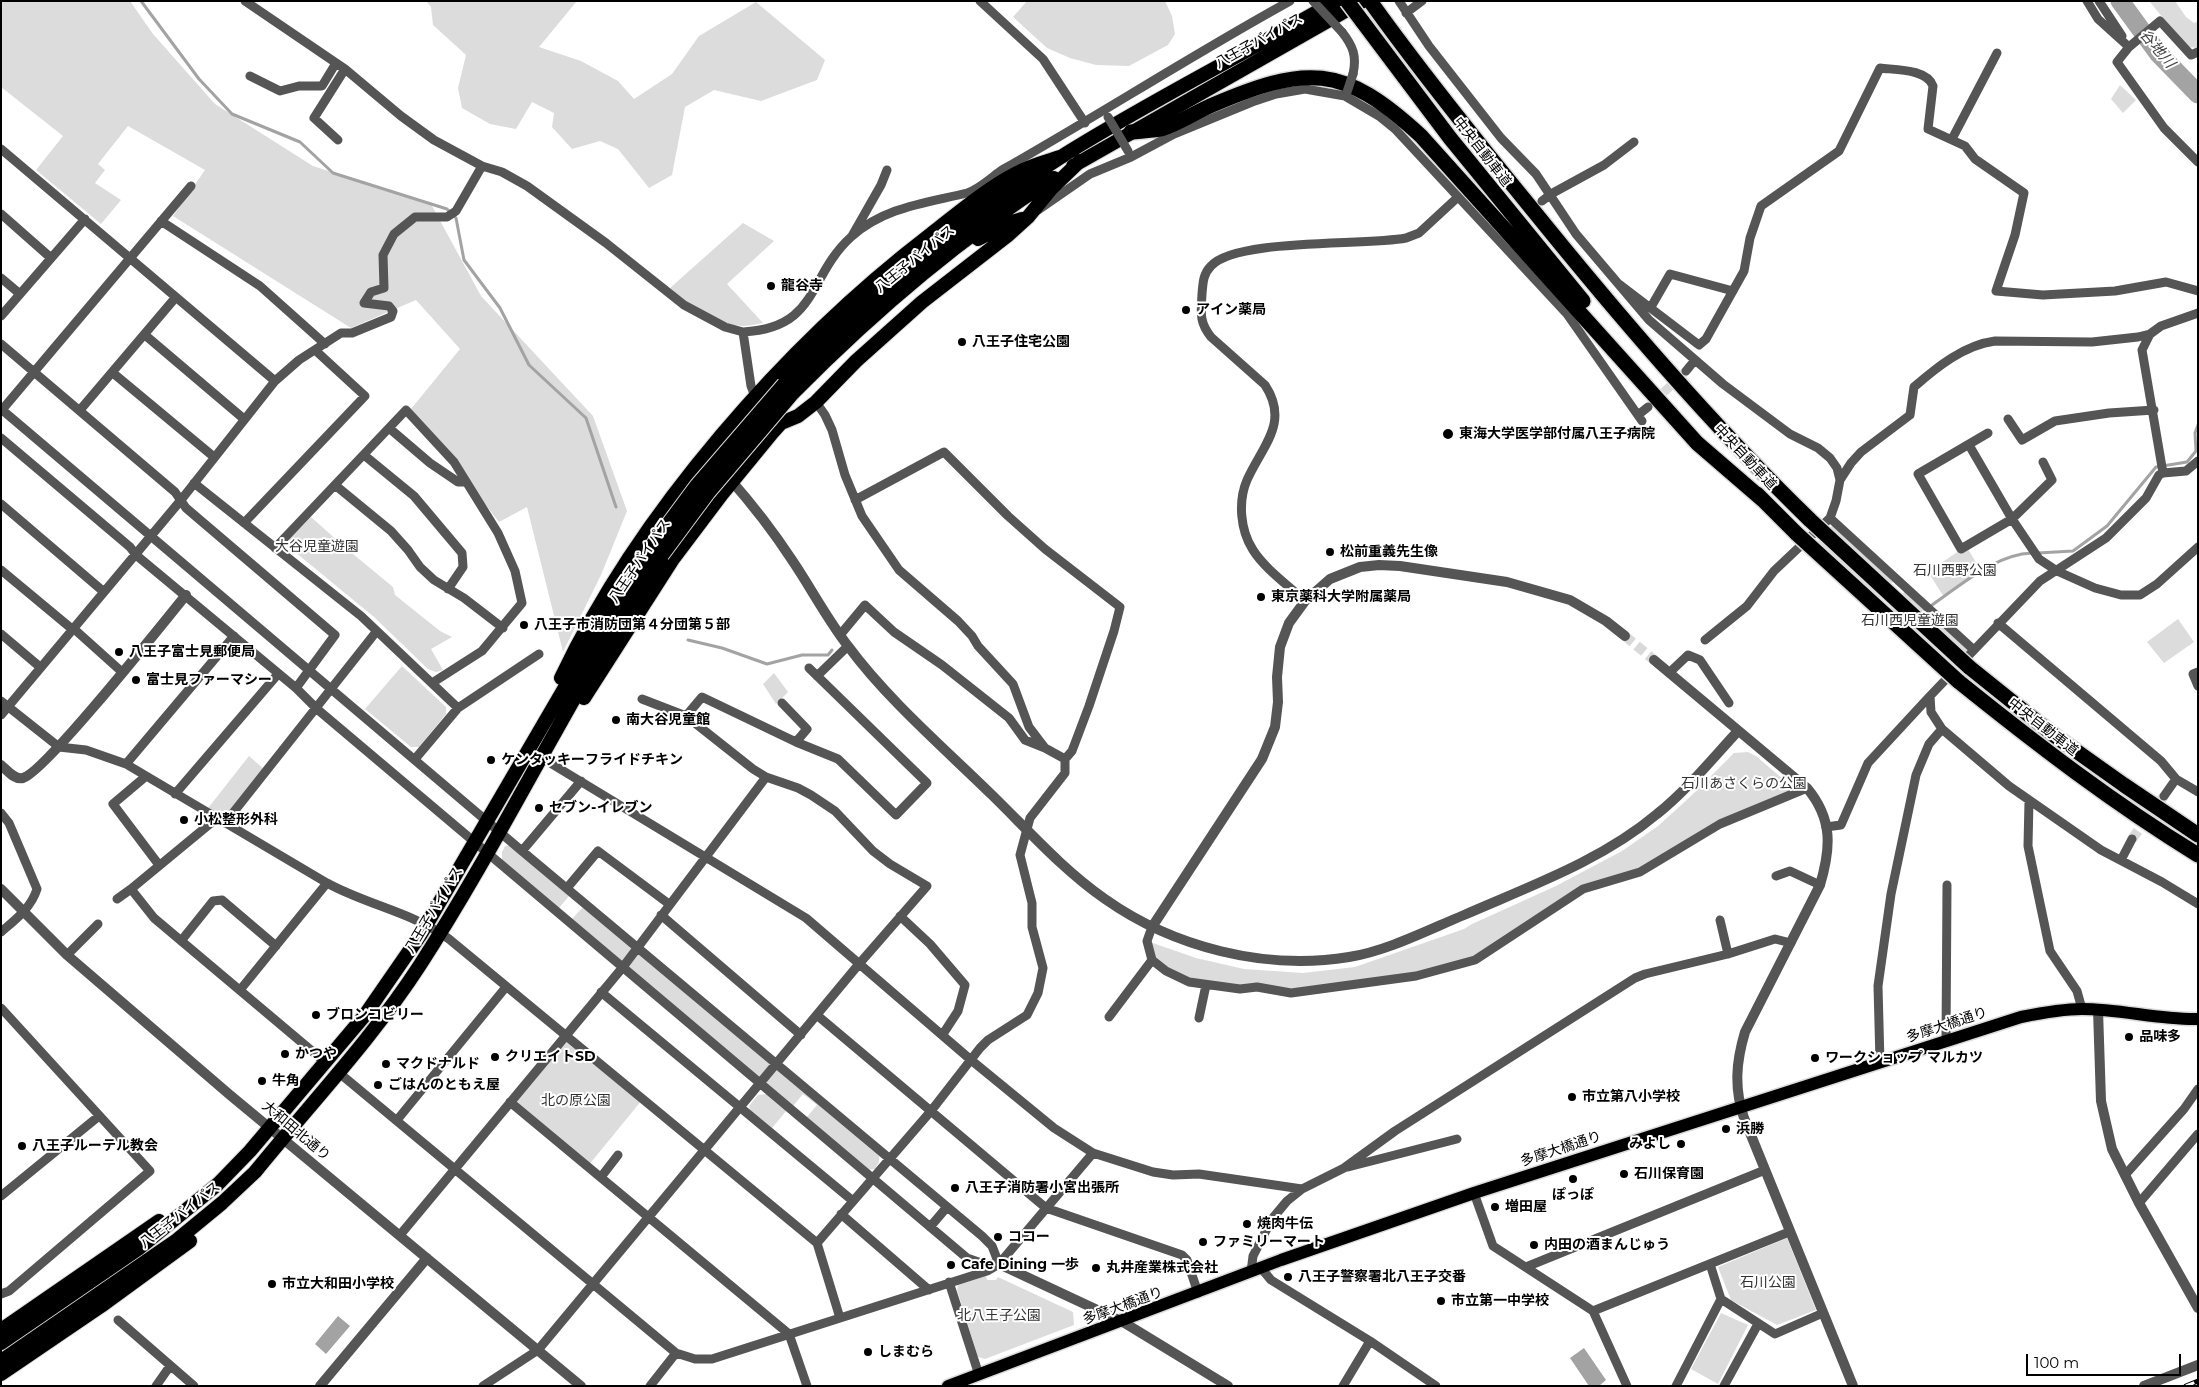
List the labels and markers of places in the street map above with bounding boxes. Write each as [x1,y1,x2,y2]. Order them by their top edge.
place label: 龍谷寺 [781,278,823,294]
marker: 龍谷寺 [765,280,777,292]
place label: アイン薬局 [1196,302,1266,318]
marker: アイン薬局 [1180,304,1192,316]
place label: 八王子住宅公園 [972,334,1070,350]
marker: 八王子住宅公園 [956,336,968,348]
place label: 東海大学医学部付属八王子病院 [1459,426,1655,442]
marker: 東海大学医学部付属八王子病院 [1441,427,1455,441]
place label: 松前重義先生像 [1340,544,1438,560]
marker: 松前重義先生像 [1324,546,1336,558]
place label: 東京薬科大学附属薬局 [1271,589,1411,605]
marker: 東京薬科大学附属薬局 [1255,591,1267,603]
place label: 八王子市消防団第４分団第５部 [534,617,730,633]
marker: 八王子市消防団第４分団第５部 [518,619,530,631]
place label: 八王子富士見郵便局 [129,644,255,660]
marker: 八王子富士見郵便局 [113,646,125,658]
place label: 富士見ファーマシー [146,672,272,688]
marker: 富士見ファーマシー [130,674,142,686]
place label: 南大谷児童館 [626,712,710,728]
marker: 南大谷児童館 [610,714,622,726]
place label: ケンタッキーフライドチキン [501,752,683,768]
marker: ケンタッキーフライドチキン [485,754,497,766]
place label: セブン-イレブン [549,800,652,816]
marker: セブン-イレブン [533,802,545,814]
place label: 小松整形外科 [194,812,278,828]
marker: 小松整形外科 [178,814,190,826]
place label: ブロンコビリー [326,1007,424,1023]
marker: ブロンコビリー [310,1009,322,1021]
place label: 品味多 [2139,1029,2181,1045]
marker: 品味多 [2123,1031,2135,1043]
place label: かつや [295,1046,337,1062]
marker: かつや [279,1048,291,1060]
place label: クリエイトSD [505,1049,595,1065]
place label: ワークショップ マルカツ [1825,1050,1983,1066]
marker: クリエイトSD [489,1051,501,1063]
marker: ワークショップ マルカツ [1809,1052,1821,1064]
place label: マクドナルド [396,1056,480,1072]
marker: マクドナルド [380,1058,392,1070]
place label: 牛角 [272,1073,300,1089]
marker: 牛角 [256,1075,268,1087]
place label: ごはんのともえ屋 [388,1077,500,1093]
marker: ごはんのともえ屋 [372,1079,384,1091]
place label: 市立第八小学校 [1582,1089,1680,1105]
marker: 市立第八小学校 [1566,1091,1578,1103]
place label: 浜勝 [1736,1121,1764,1137]
marker: 浜勝 [1720,1123,1732,1135]
place label: みよし [1629,1136,1671,1152]
place label: 八王子ルーテル教会 [32,1138,158,1154]
marker: みよし [1675,1138,1687,1150]
marker: 八王子ルーテル教会 [16,1140,28,1152]
place label: 石川保育園 [1634,1166,1704,1182]
marker: 石川保育園 [1618,1168,1630,1180]
marker: ぽっぽ [1567,1173,1579,1185]
place label: 八王子消防署小宮出張所 [965,1180,1119,1196]
marker: 八王子消防署小宮出張所 [949,1182,961,1194]
place label: ぽっぽ [1552,1187,1594,1203]
place label: 増田屋 [1505,1199,1547,1215]
marker: 増田屋 [1489,1201,1501,1213]
place label: 焼肉牛伝 [1257,1216,1313,1232]
marker: 焼肉牛伝 [1241,1218,1253,1230]
place label: ココー [1008,1229,1050,1245]
marker: ココー [992,1231,1004,1243]
place label: ファミリーマート [1213,1234,1325,1250]
marker: ファミリーマート [1197,1236,1209,1248]
place label: 内田の酒まんじゅう [1544,1237,1670,1253]
marker: 内田の酒まんじゅう [1528,1239,1540,1251]
place label: Cafe Dining 一歩 [961,1257,1079,1273]
marker: Cafe Dining 一歩 [945,1259,957,1271]
place label: 丸井産業株式会社 [1106,1260,1218,1276]
marker: 丸井産業株式会社 [1090,1262,1102,1274]
place label: 八王子警察署北八王子交番 [1298,1269,1466,1285]
marker: 八王子警察署北八王子交番 [1282,1271,1294,1283]
place label: 市立大和田小学校 [282,1276,394,1292]
marker: 市立大和田小学校 [266,1278,278,1290]
place label: 市立第一中学校 [1451,1293,1549,1309]
marker: 市立第一中学校 [1435,1295,1447,1307]
place label: しまむら [878,1344,934,1360]
marker: しまむら [862,1346,874,1358]

